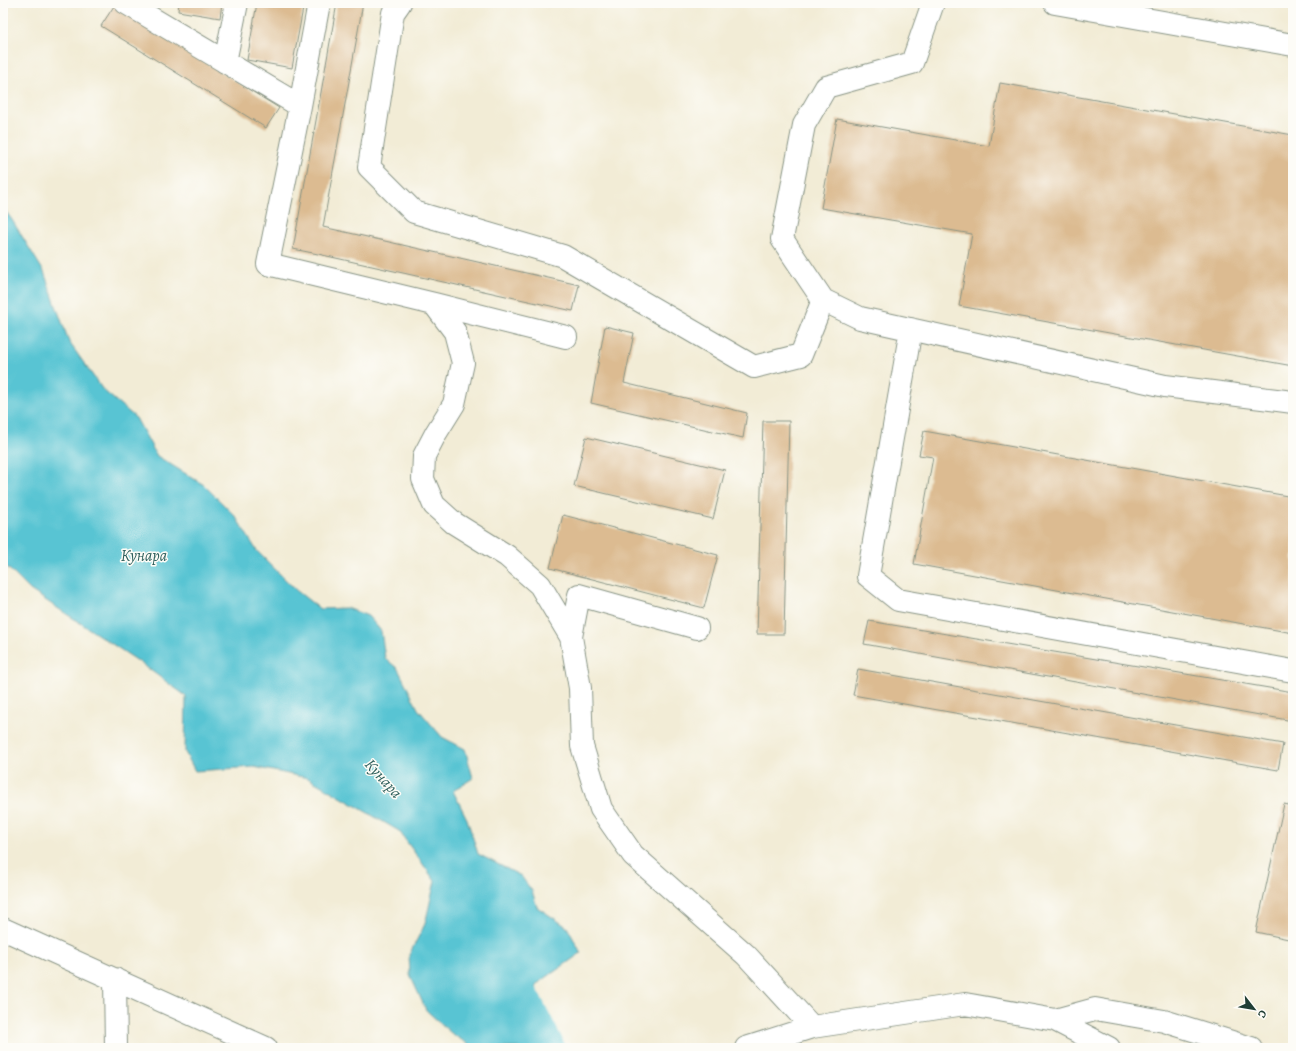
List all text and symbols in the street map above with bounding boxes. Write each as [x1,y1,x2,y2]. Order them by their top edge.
water label: Кунара [121,545,167,567]
water label: Кунара [360,754,407,803]
north arrow [1234,989,1274,1029]
text: С [1254,1007,1270,1021]

